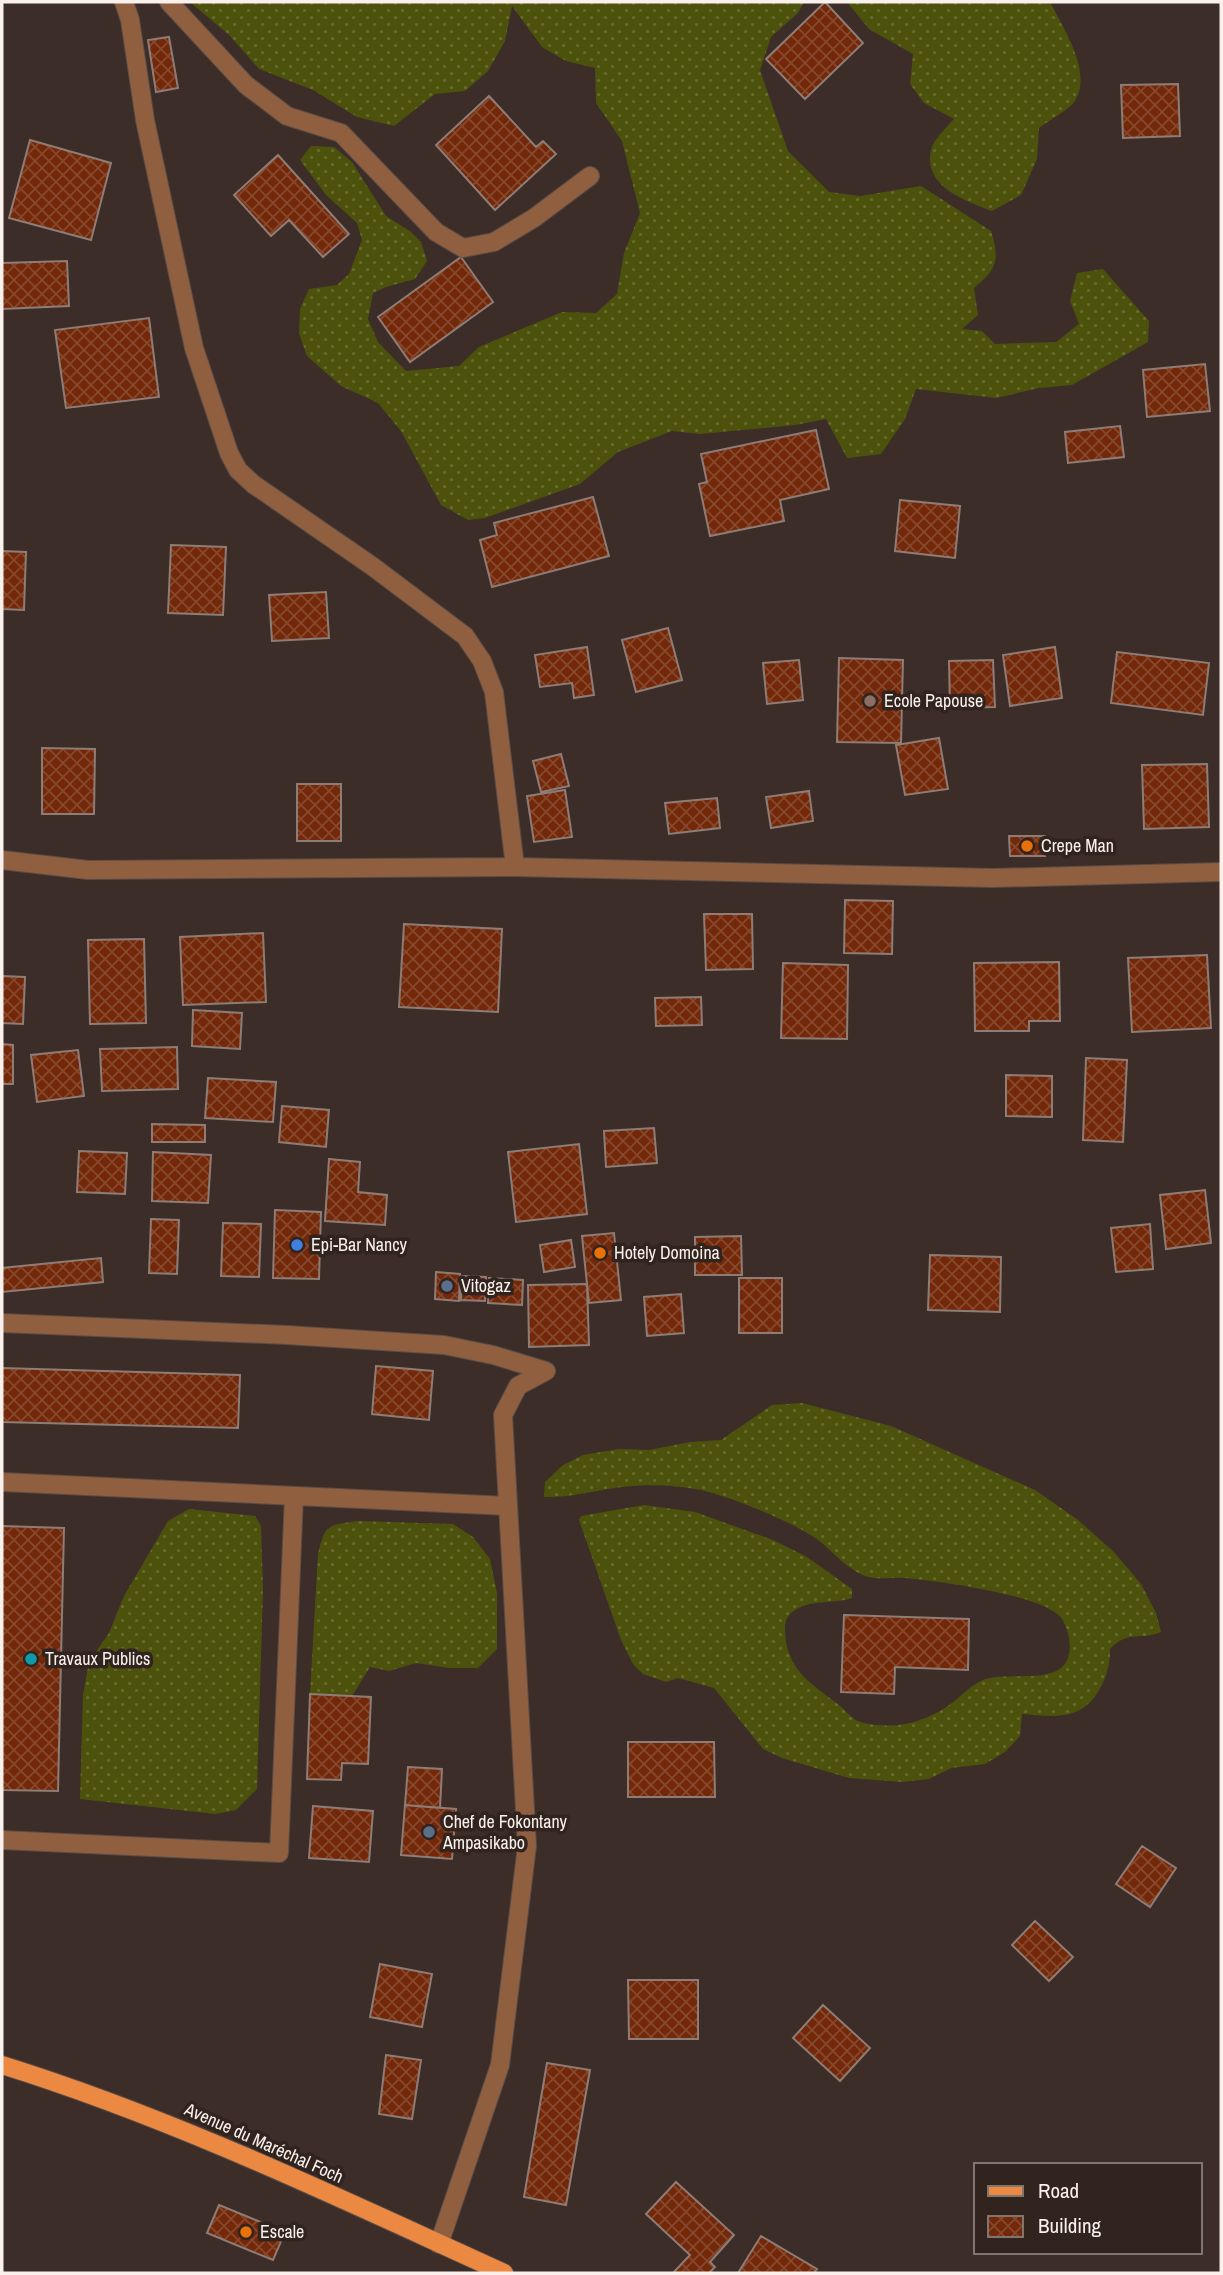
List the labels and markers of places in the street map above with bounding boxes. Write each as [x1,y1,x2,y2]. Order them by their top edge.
place label: Ecole Papouse [884,688,983,713]
marker: Ecole Papouse [862,693,878,709]
place label: Crepe Man [1041,833,1114,858]
marker: Crepe Man [1019,838,1035,854]
place label: Epi-Bar Nancy [311,1232,408,1257]
marker: Epi-Bar Nancy [289,1237,305,1253]
place label: Hotely Domoina [614,1240,720,1265]
marker: Hotely Domoina [592,1245,608,1261]
place label: Vitogaz [461,1273,511,1298]
marker: Vitogaz [439,1278,455,1294]
place label: Travaux Publics [45,1646,150,1671]
marker: Travaux Publics [23,1651,39,1667]
place label: Chef de Fokontany Ampasikabo [442,1809,568,1855]
marker: Chef de Fokontany Ampasikabo [421,1824,437,1840]
place label: Escale [260,2219,304,2244]
marker: Escale [238,2224,254,2240]

